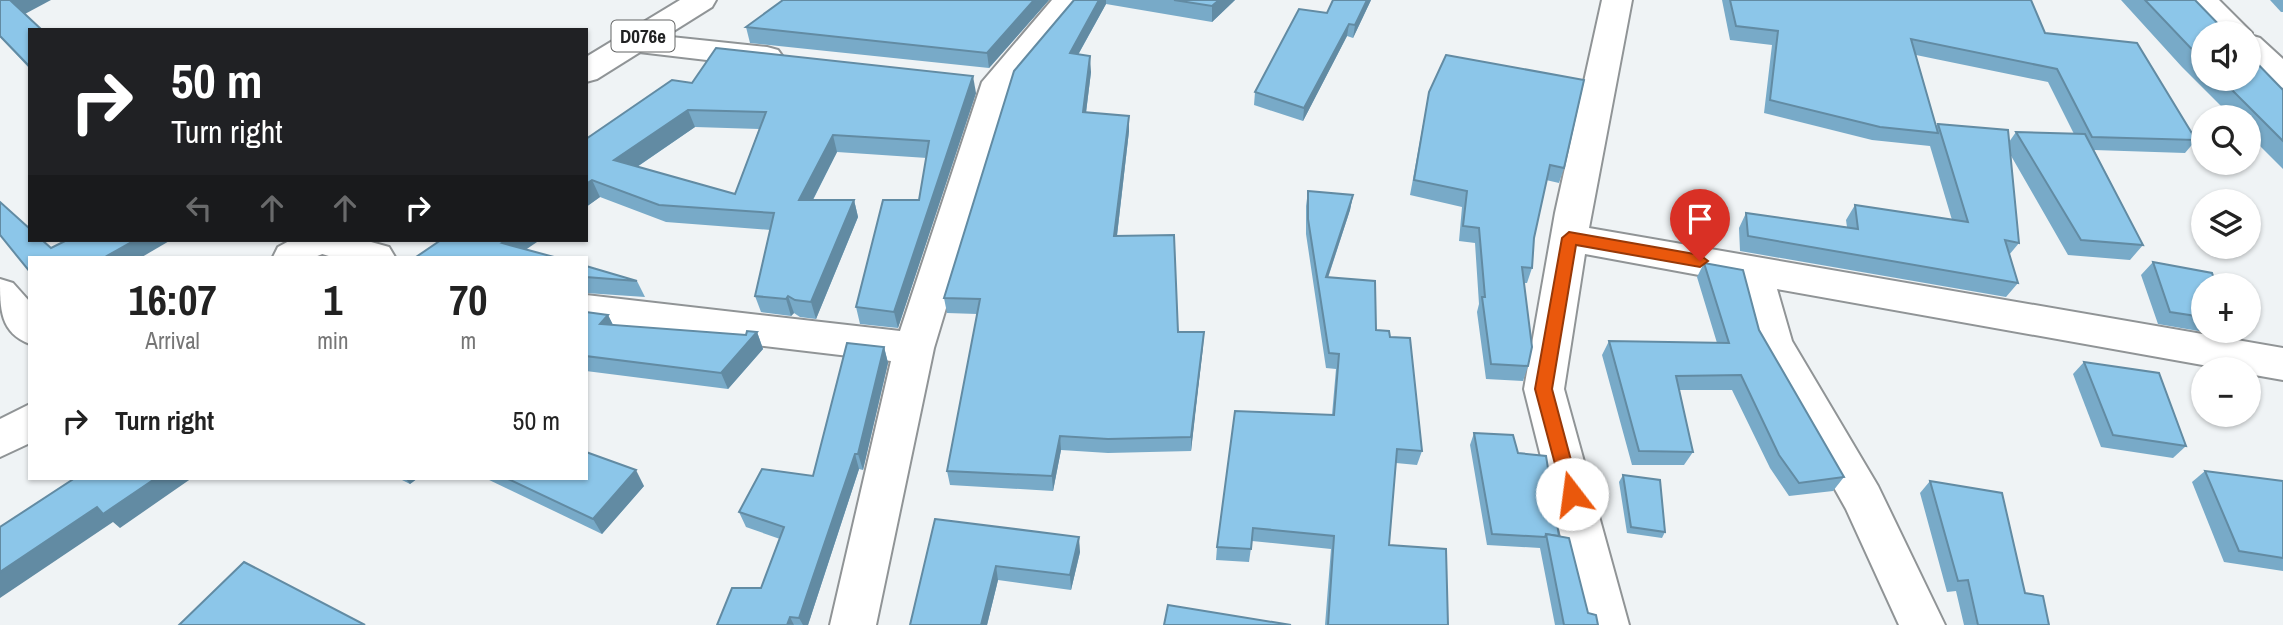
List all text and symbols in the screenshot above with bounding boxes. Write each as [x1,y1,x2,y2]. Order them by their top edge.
road number: D076e [612,20,674,52]
map controls [2191,21,2261,427]
button: sound [2191,21,2261,91]
text: 50 m [171,47,263,113]
icon: right [56,56,147,147]
button: search [2191,105,2261,175]
text: Turn right [171,110,283,153]
icon: left [180,189,218,227]
icon: ahead [253,189,291,227]
icon: ahead [326,189,364,227]
icon: right [399,189,437,227]
pin [1670,189,1730,261]
button: layers [2191,189,2261,259]
icon: arrive [1681,200,1719,238]
text: 16:07 [129,272,217,328]
text: 1 [323,272,342,328]
text: 70 [449,272,487,328]
button: + [2191,273,2261,343]
text: Arrival [145,325,200,356]
text: min [317,325,349,356]
text: m [460,325,476,356]
button: − [2191,357,2261,427]
icon: right [56,402,94,440]
text: Turn right [115,403,214,438]
text: 50 m [513,403,560,438]
position arrow [1535,457,1609,531]

